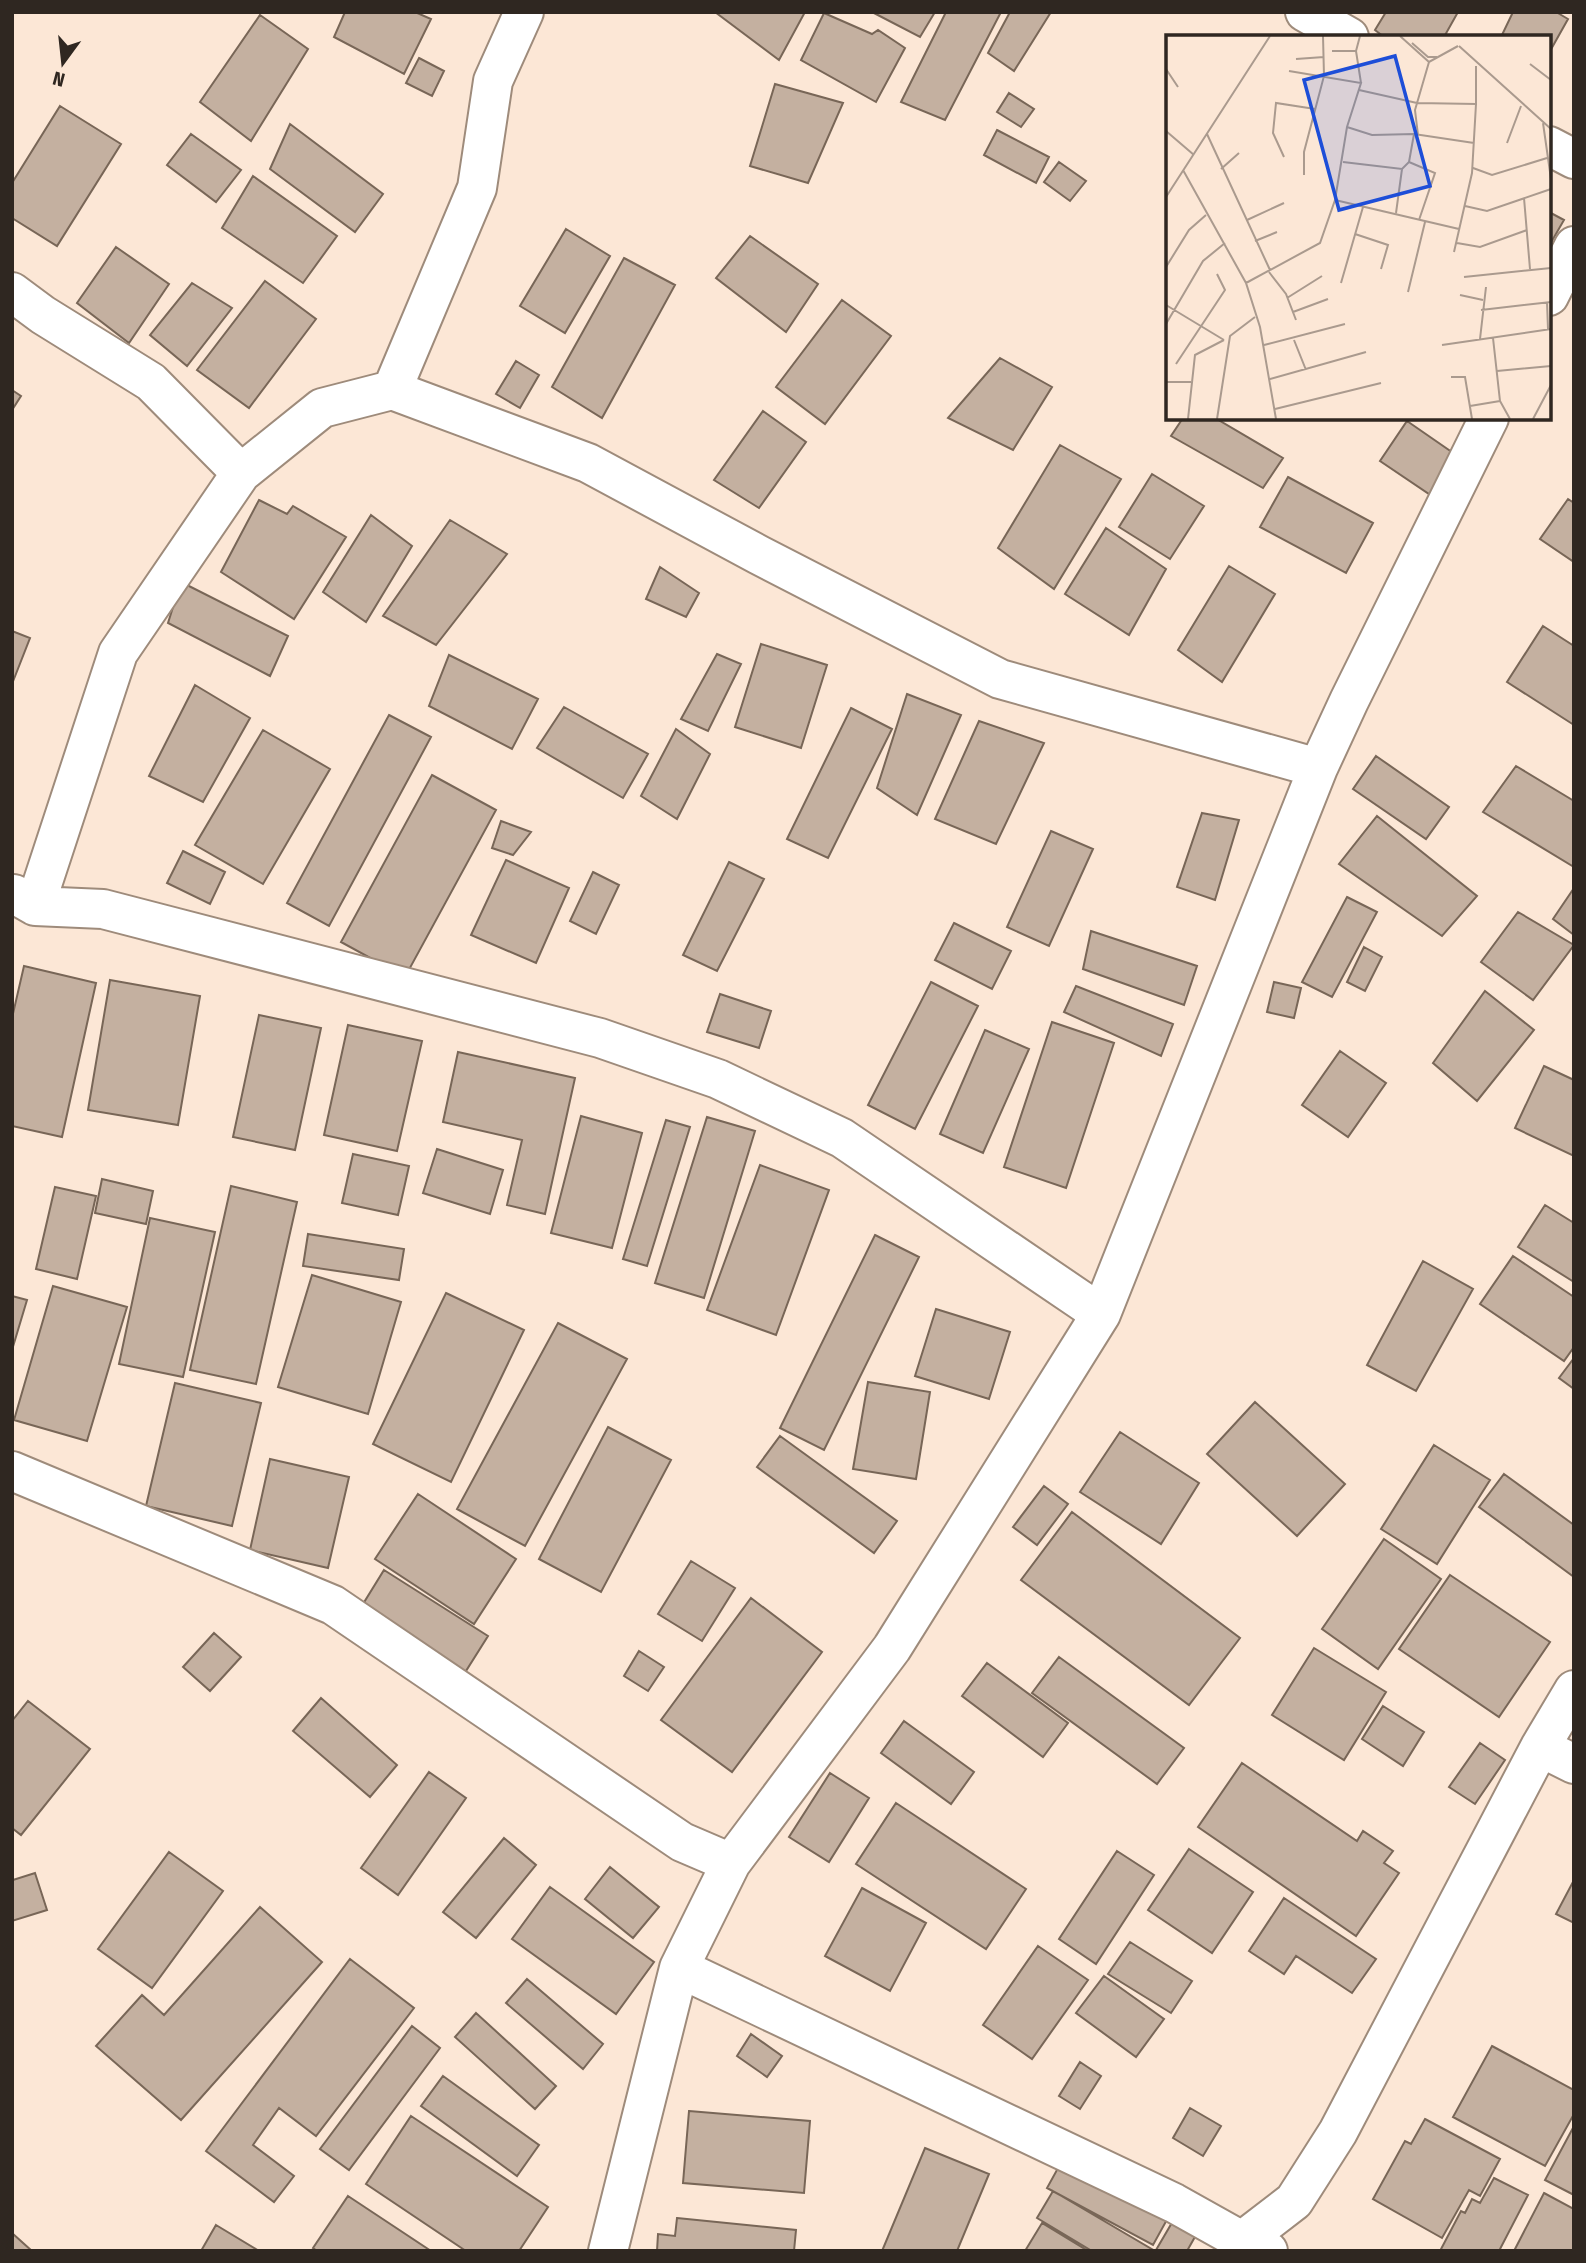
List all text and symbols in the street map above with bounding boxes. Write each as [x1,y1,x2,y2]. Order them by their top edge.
north arrow [28,28,98,98]
inset map [1166,35,1551,420]
text: N [50,66,67,92]

